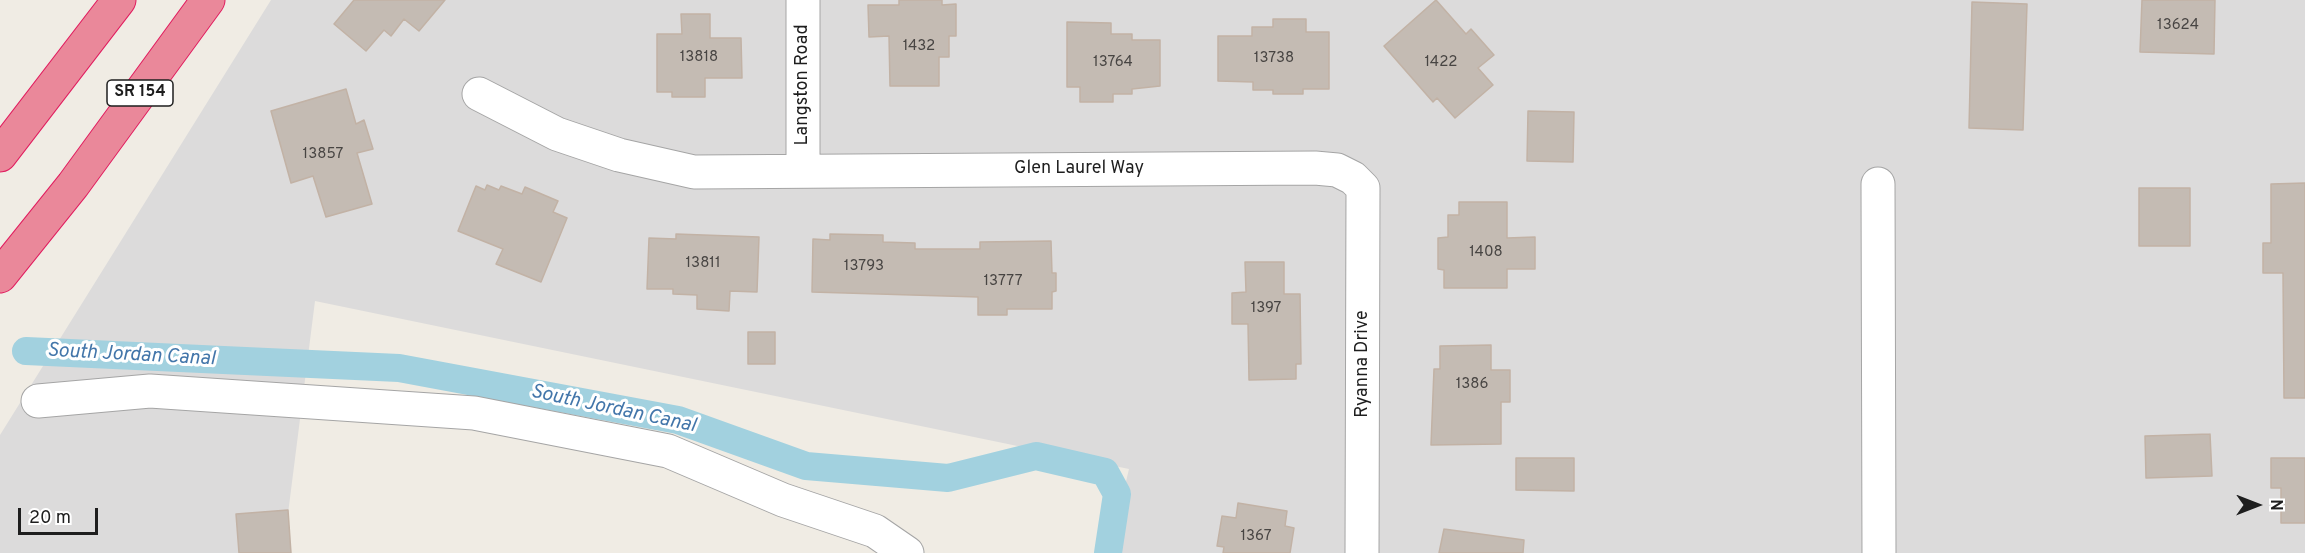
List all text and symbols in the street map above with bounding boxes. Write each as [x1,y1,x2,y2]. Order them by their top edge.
house number: 13624 [2157,17,2199,35]
street label: Langston Road [792,24,814,146]
house number: 1432 [903,38,935,56]
house number: 13818 [680,49,718,67]
house number: 13738 [1254,50,1294,68]
house number: 13764 [1093,54,1133,72]
house number: 1422 [1425,54,1457,72]
road number: SR 154 [107,80,173,106]
house number: 13857 [303,146,343,164]
street label: Glen Laurel Way [1014,158,1144,180]
house number: 1408 [1469,244,1503,262]
house number: 13811 [686,255,720,273]
house number: 13793 [844,258,884,276]
house number: 13777 [983,273,1023,291]
house number: 1397 [1251,300,1281,318]
street label: Ryanna Drive [1352,310,1374,418]
water label: South Jordan Canal [46,340,216,372]
house number: 1386 [1456,376,1488,394]
water label: South Jordan Canal [528,381,698,439]
north arrow [2227,475,2287,535]
scale bar [21,496,100,534]
text: N [2265,499,2285,511]
text: 20 m [29,507,71,530]
house number: 1367 [1240,528,1272,546]

